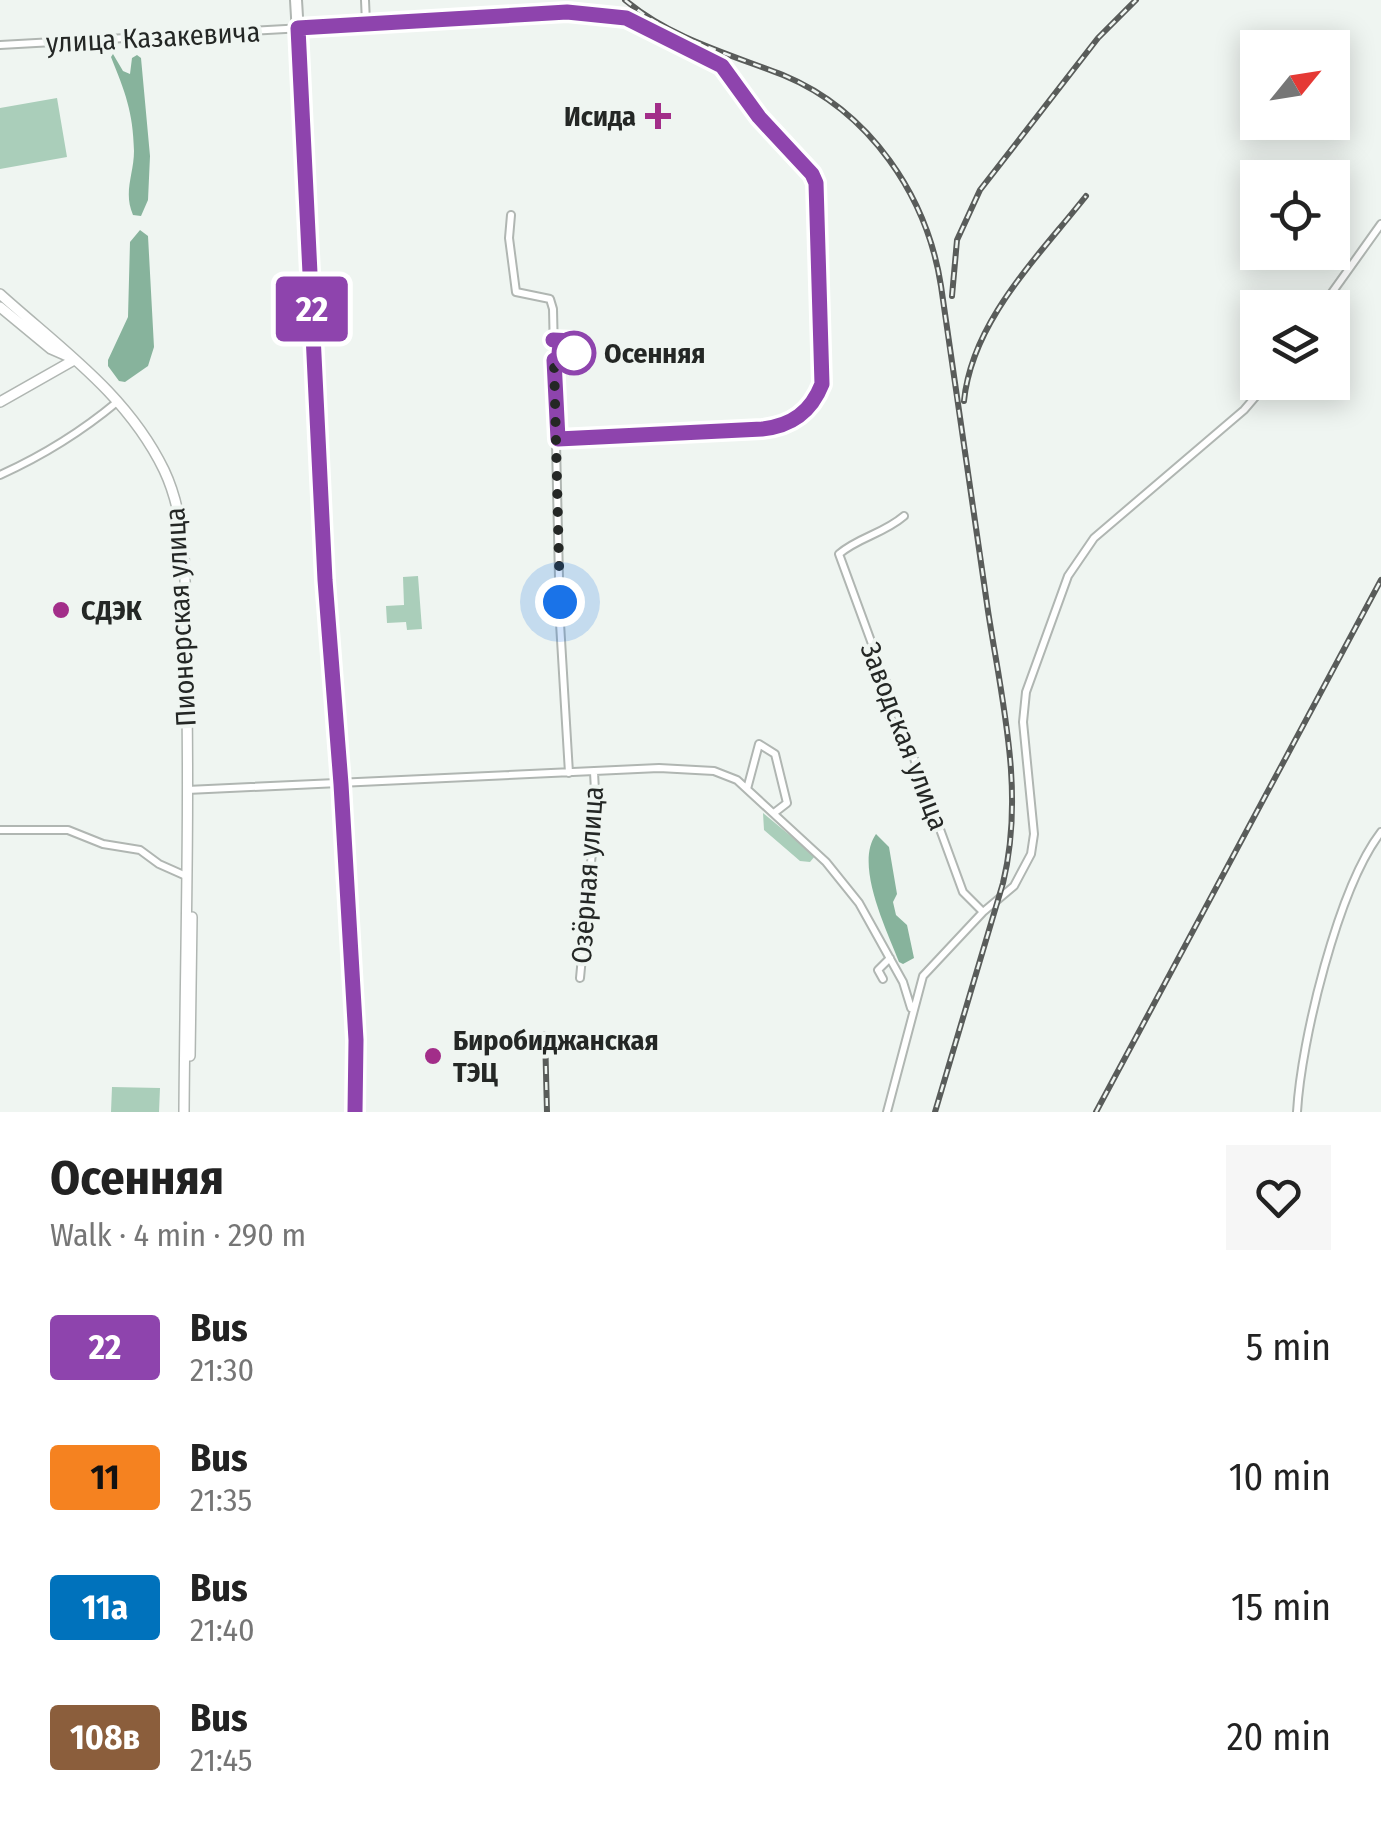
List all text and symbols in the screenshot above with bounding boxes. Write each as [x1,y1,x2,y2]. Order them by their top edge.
street label: улица Казакевича [45,15,261,60]
north arrow [1240,30,1350,140]
map controls [1240,30,1350,400]
place label: Исида [564,100,636,133]
marker: Исида [645,103,671,129]
button: locate [1240,160,1350,270]
line badge: 22 [267,276,357,342]
text: 22 [296,288,328,330]
button: layers [1240,290,1350,400]
marker: Осенняя [553,332,595,374]
place label: Осенняя [604,337,706,370]
street label: Пионерская улица [158,507,203,727]
your location [535,577,585,627]
place label: СДЭК [81,594,143,627]
marker: СДЭК [50,599,72,621]
street label: Заводская улица [854,638,956,835]
street label: Озёрная улица [565,785,610,965]
place label: Биробиджанская ТЭЦ [453,1024,659,1089]
marker: Биробиджанская ТЭЦ [422,1045,444,1067]
button: heart [1226,1145,1331,1250]
text: Осенняя [50,1149,224,1207]
text: Walk · 4 min · 290 m [50,1216,306,1254]
text: Bus [190,1305,248,1351]
text: 5 min [1246,1324,1331,1370]
text: 22 [89,1326,121,1368]
text: 21:30 [190,1351,254,1389]
text: Bus [190,1435,248,1481]
text: 10 min [1229,1454,1331,1500]
text: 11 [91,1456,119,1498]
text: 21:35 [190,1481,252,1519]
text: Bus [190,1565,248,1611]
text: 15 min [1231,1584,1331,1630]
text: 11а [82,1586,128,1628]
text: 21:40 [190,1611,255,1649]
text: Bus [190,1695,248,1741]
text: 20 min [1227,1714,1331,1760]
text: 108в [70,1716,140,1758]
text: 21:45 [190,1741,252,1779]

